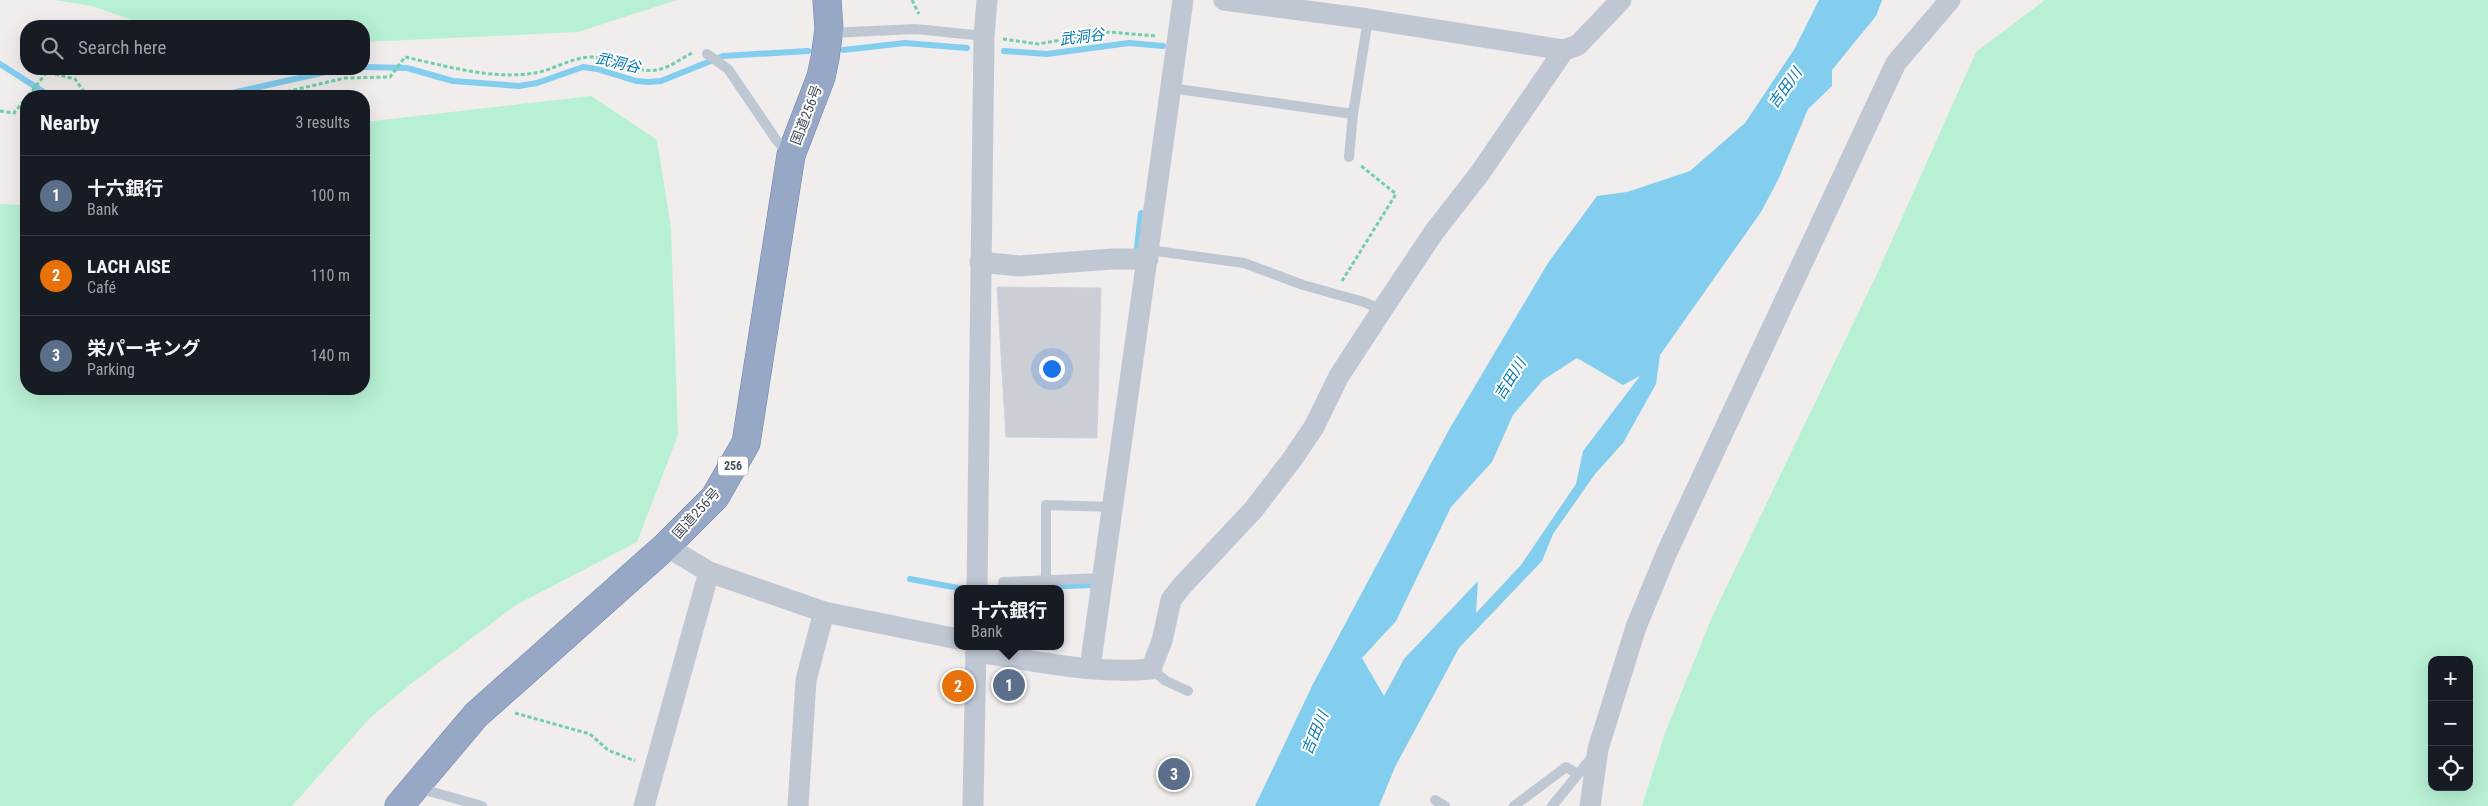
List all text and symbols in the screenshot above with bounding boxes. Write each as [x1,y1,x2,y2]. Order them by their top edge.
search box [20,20,370,75]
water label: 武洞谷 [1059,25,1107,49]
icon: search [38,34,66,62]
text: Search here [78,36,166,59]
water label: 武洞谷 [594,49,644,77]
water label: 吉田川 [1764,63,1807,111]
street label: 国道256号 [787,83,825,147]
text: Nearby [40,111,99,135]
text: 3 results [295,113,350,132]
text: 十六銀行 [87,177,163,200]
text: 1 [52,186,60,205]
text: 100 m [311,186,350,205]
text: Bank [87,200,118,219]
text: LACH AISE [87,255,170,278]
text: 2 [52,266,60,285]
text: 110 m [311,266,350,285]
text: Café [87,278,116,297]
text: 栄パーキング [87,337,200,360]
text: 3 [52,346,60,365]
text: 140 m [311,346,350,365]
water label: 吉田川 [1490,353,1531,403]
your location [1039,356,1065,382]
text: Parking [87,360,135,379]
road number: 256 [718,456,748,476]
street label: 国道256号 [669,484,723,542]
popup [954,585,1064,650]
text: 十六銀行 [971,599,1047,622]
text: Bank [971,622,1002,641]
map controls [2428,656,2473,791]
button: + [2428,656,2473,701]
pin: 1 [993,666,1025,704]
pin: 2 [942,667,974,705]
button: − [2428,701,2473,746]
water label: 吉田川 [1298,707,1333,757]
button: locate [2428,746,2473,791]
pin: 3 [1158,755,1190,793]

